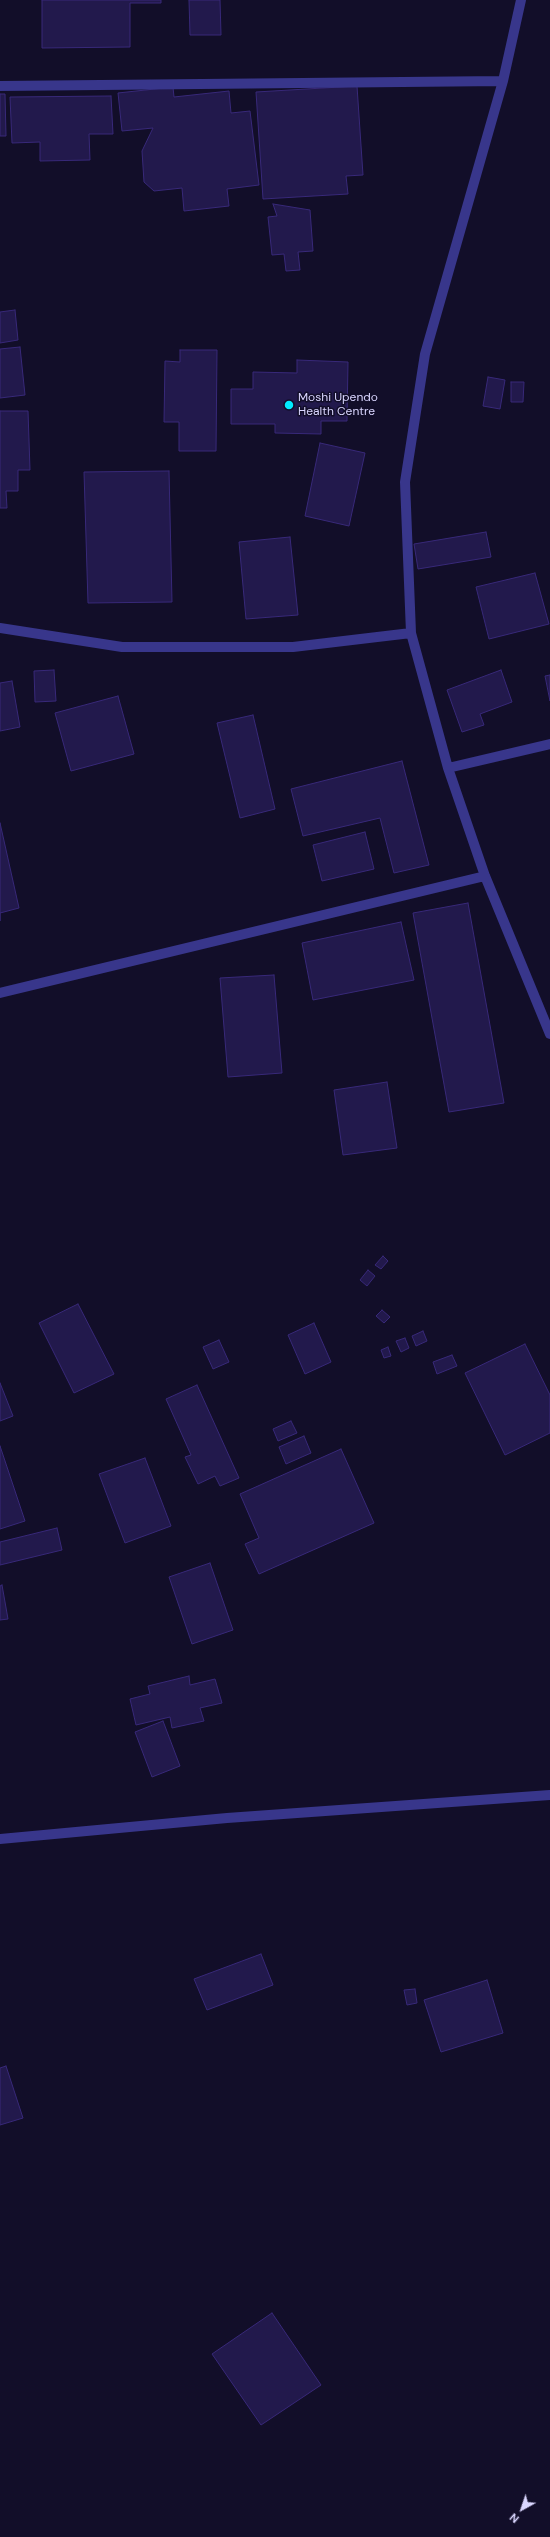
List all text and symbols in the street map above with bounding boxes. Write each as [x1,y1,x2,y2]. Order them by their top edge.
place label: Moshi Upendo Health Centre [298,391,378,419]
marker: Moshi Upendo Health Centre [283,399,295,411]
north arrow [502,2489,542,2529]
text: N [507,2510,522,2526]

